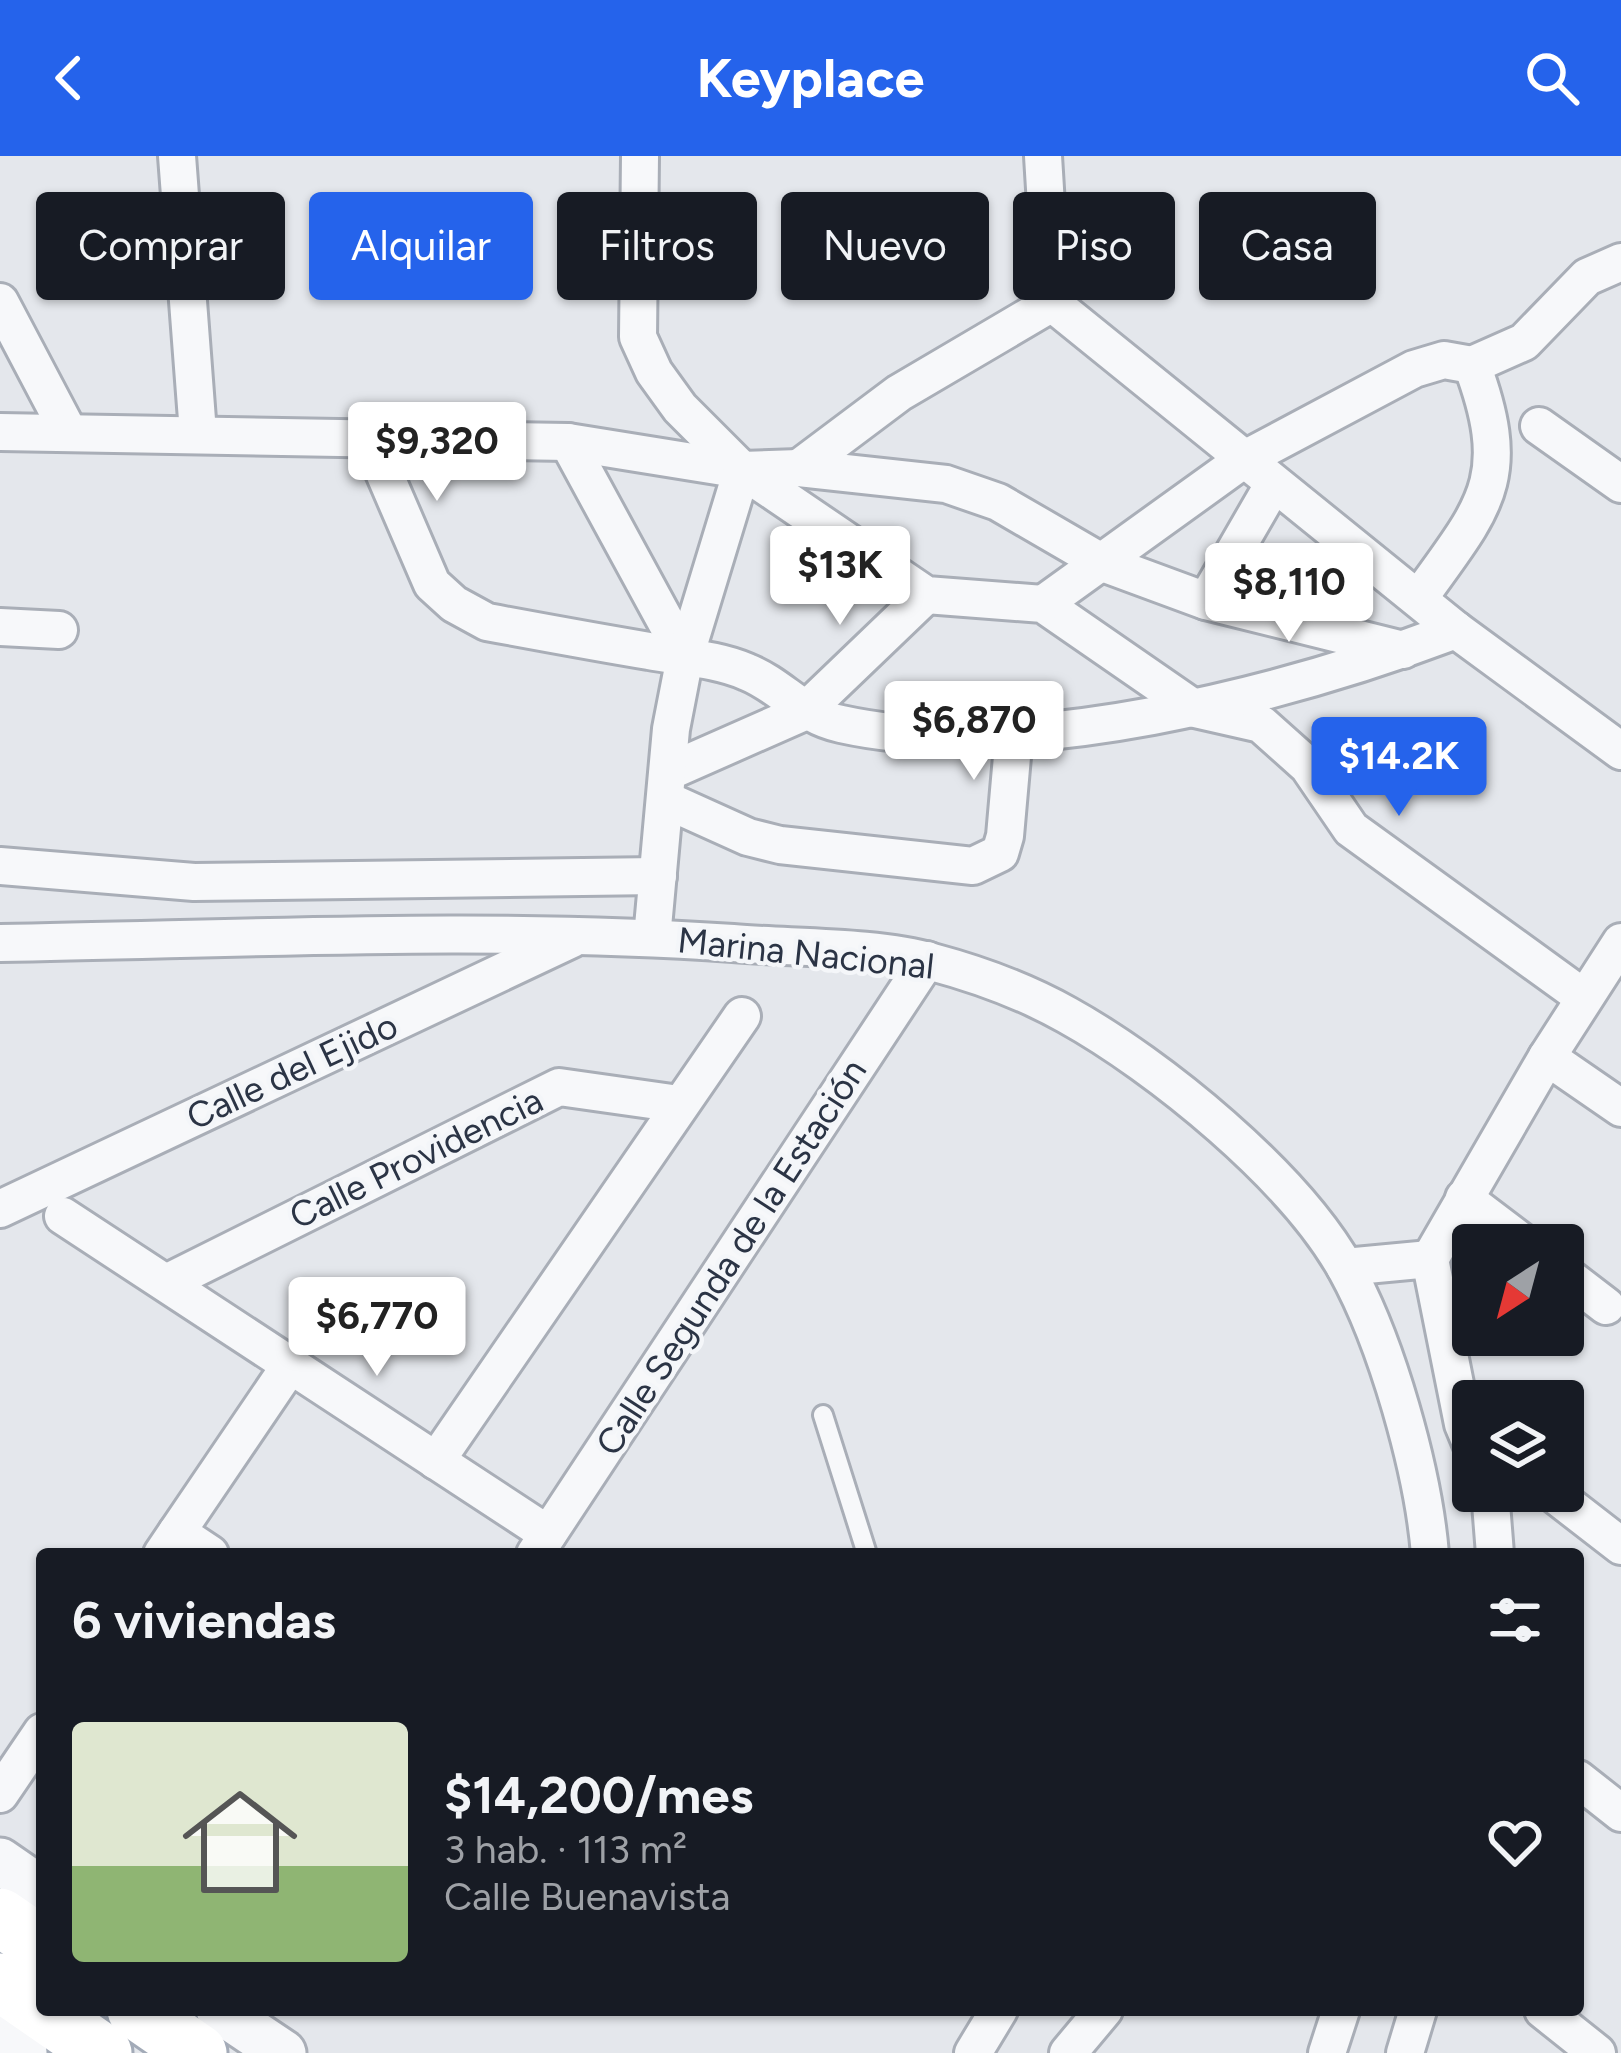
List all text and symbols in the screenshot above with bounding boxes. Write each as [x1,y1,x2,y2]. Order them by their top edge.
icon: back [36,45,102,111]
icon: search [1519,45,1585,111]
text: Keyplace [696,46,925,111]
chip: Comprar [36,192,285,300]
chip: Alquilar [309,192,533,300]
chip: Filtros [557,192,757,300]
chip: Nuevo [781,192,989,300]
chip: Piso [1013,192,1175,300]
chip: Casa [1199,192,1376,300]
pin: $9,320 [339,402,535,504]
text: $9,320 [375,417,499,464]
pin: $13K [769,526,911,628]
text: $13K [797,541,883,588]
pin: $8,110 [1191,543,1387,645]
text: $8,110 [1232,558,1346,605]
pin: $6,870 [876,681,1072,783]
text: $6,870 [911,696,1037,743]
pin: $14.2K [1301,717,1497,819]
text: $14.2K [1339,732,1459,779]
street label: Marina Nacional [675,918,937,988]
street label: Calle del Ejido [180,1003,404,1139]
street label: Calle Segunda de la Estación [587,1051,875,1463]
street label: Calle Providencia [283,1078,549,1238]
north arrow [1452,1224,1584,1356]
map controls [1452,1224,1584,1512]
pin: $6,770 [279,1277,475,1379]
text: $6,770 [316,1292,438,1339]
button: layers [1452,1380,1584,1512]
icon: filters [1482,1587,1548,1653]
text: 6 viviendas [72,1590,336,1651]
text: $14,200/mes [444,1765,753,1826]
icon: home [168,1770,312,1914]
icon: heart [1482,1809,1548,1875]
text: 3 hab. · 113 m² [444,1826,687,1873]
text: Calle Buenavista [444,1873,730,1920]

